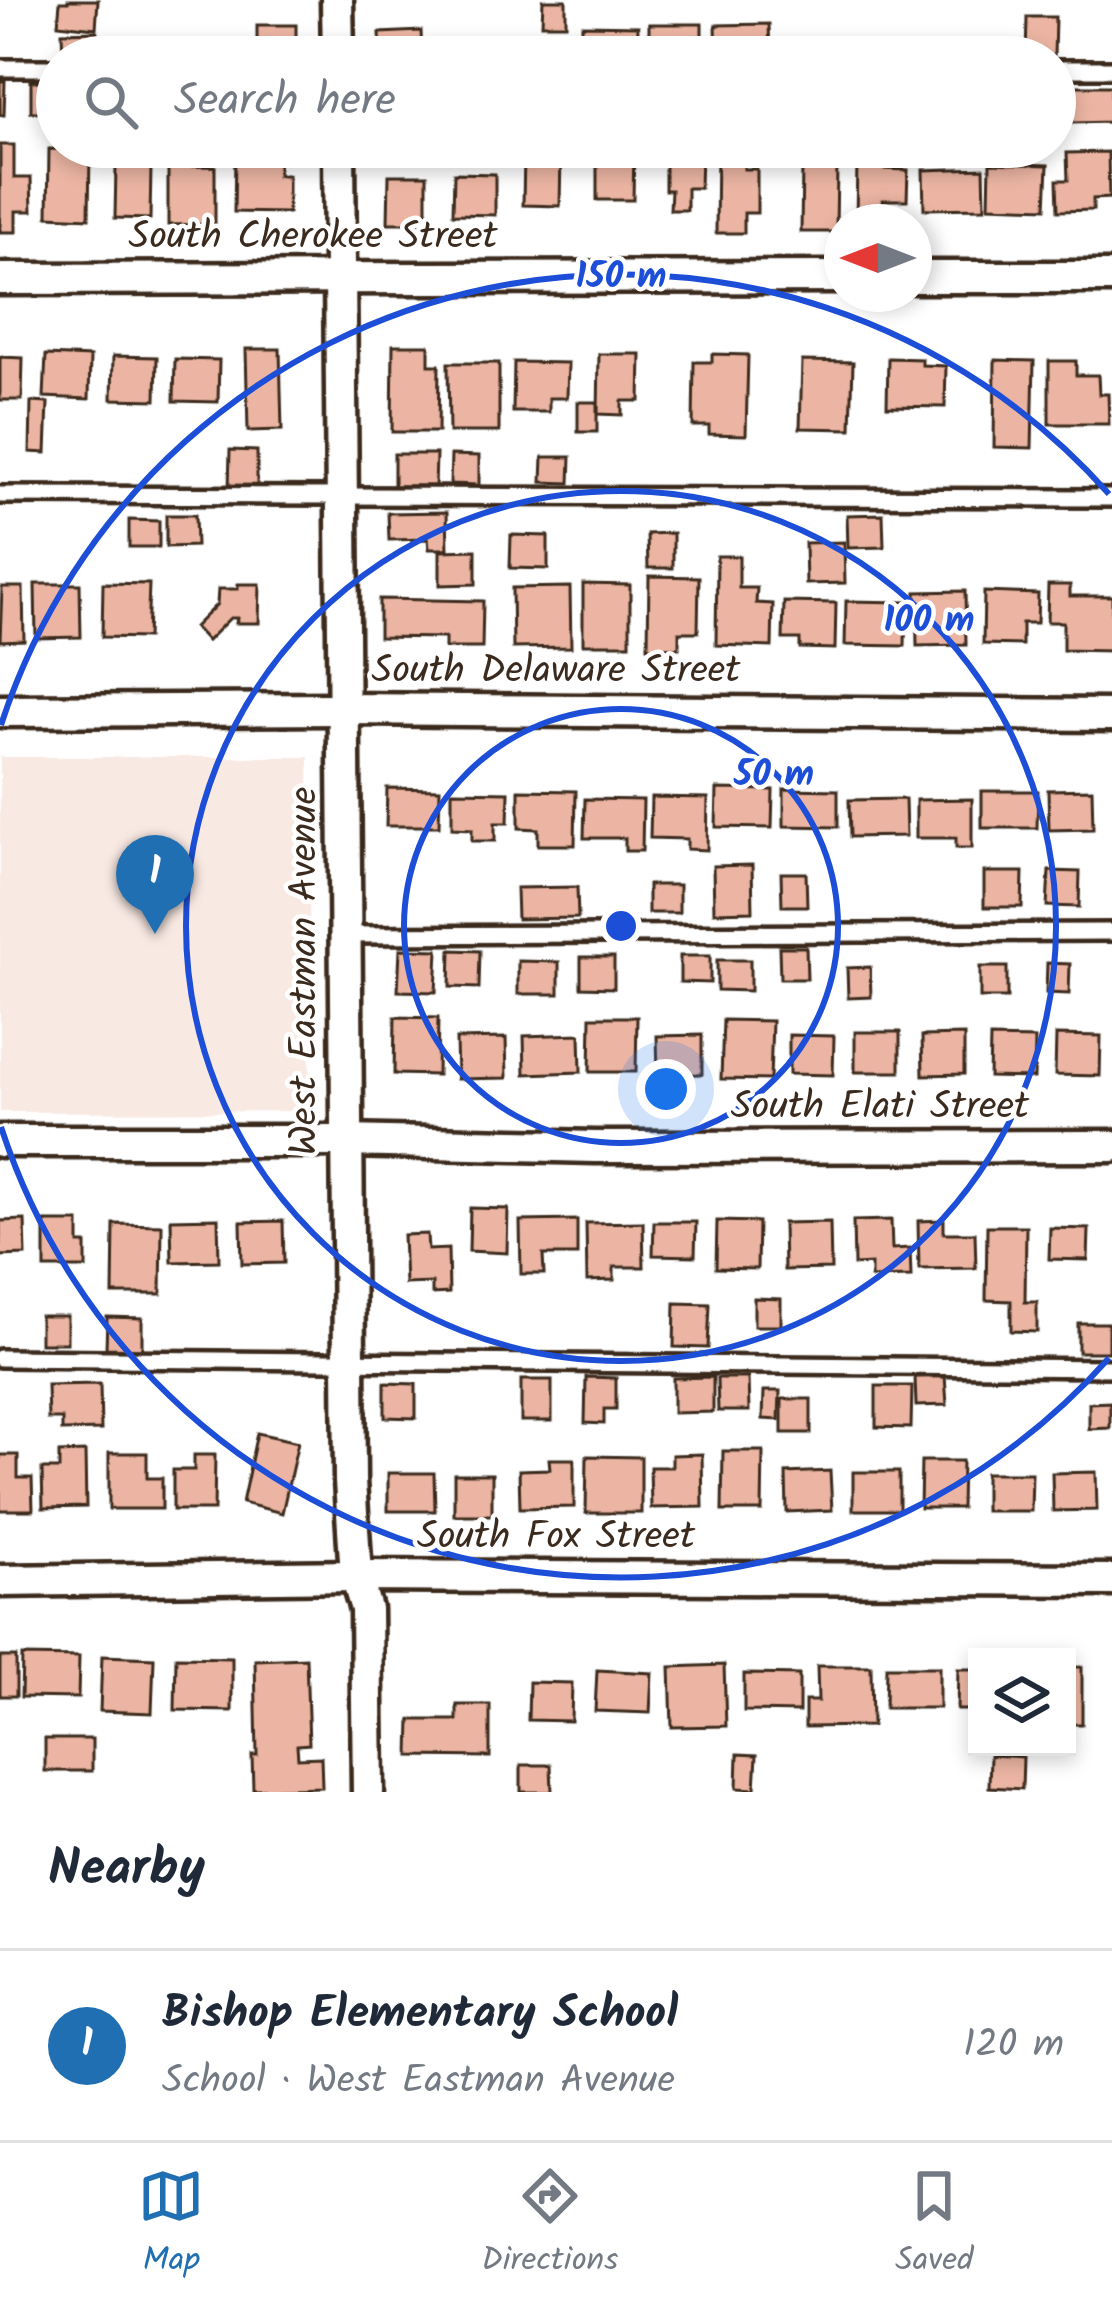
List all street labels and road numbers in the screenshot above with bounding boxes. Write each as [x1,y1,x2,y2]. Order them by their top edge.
street label: South Cherokee Street [128,207,498,269]
street label: South Delaware Street [372,641,741,703]
street label: West Eastman Avenue [275,787,337,1155]
street label: South Elati Street [731,1077,1030,1139]
street label: South Fox Street [417,1507,696,1569]

